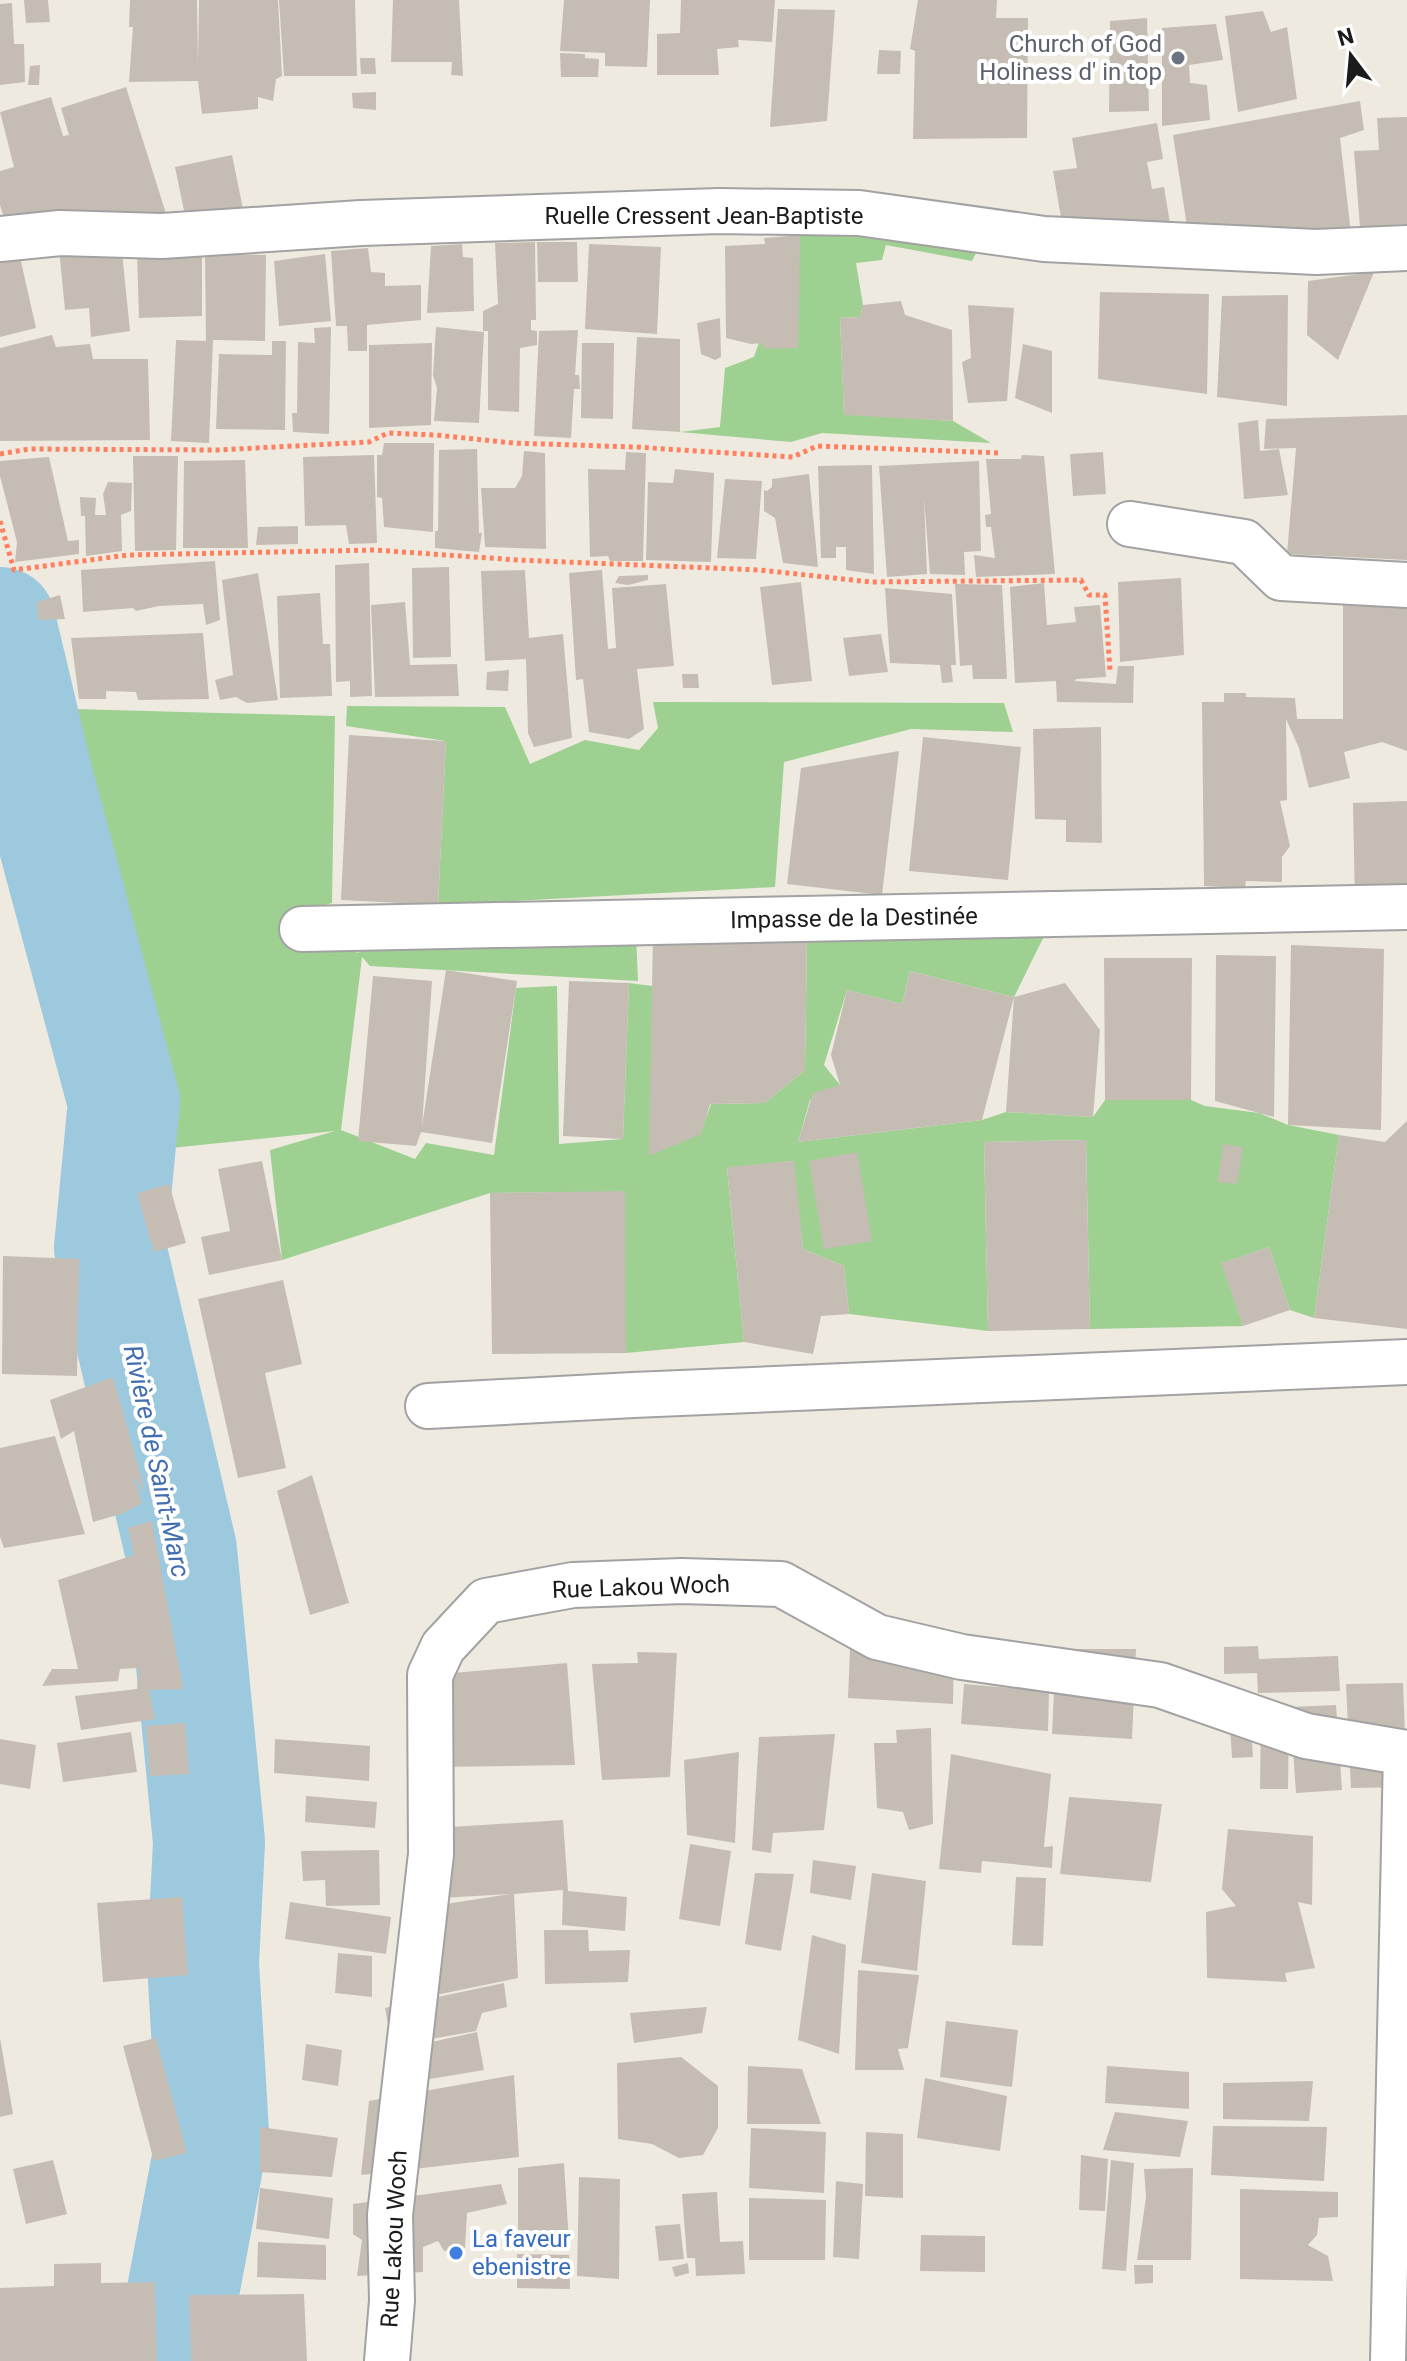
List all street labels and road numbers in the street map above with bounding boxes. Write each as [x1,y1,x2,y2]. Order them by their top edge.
street label: Ruelle Cressent Jean-Baptiste [545,202,863,230]
street label: Impasse de la Destinée [730,902,978,934]
street label: Rue Lakou Woch [552,1570,730,1604]
street label: Rue Lakou Woch [375,2149,413,2329]

